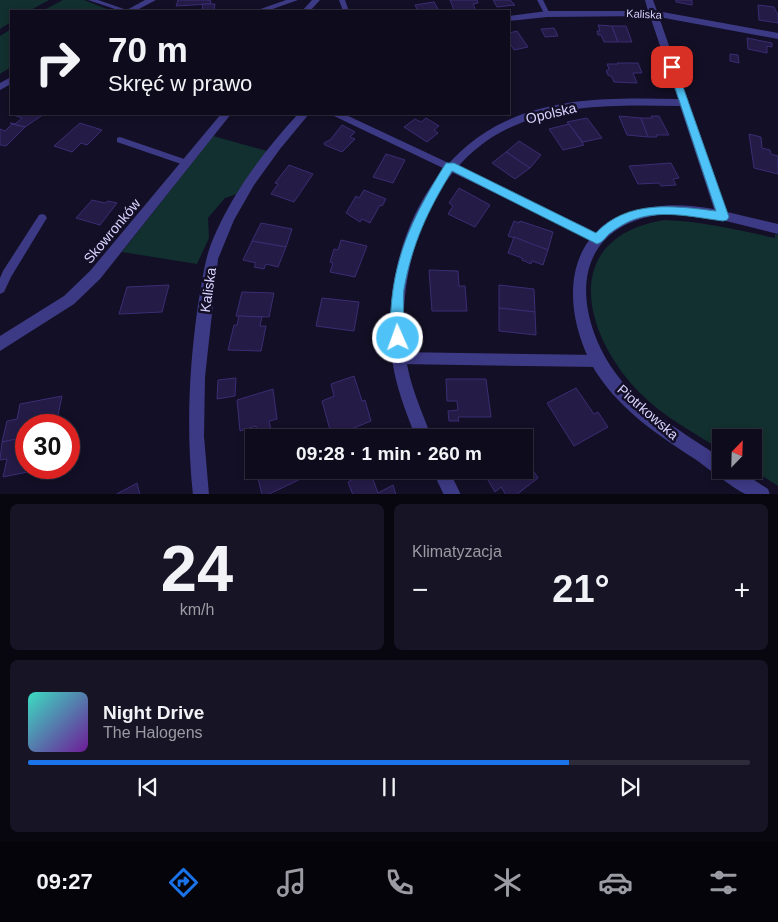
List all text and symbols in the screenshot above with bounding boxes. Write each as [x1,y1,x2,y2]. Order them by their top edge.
street label: Kaliska [626,7,663,21]
icon: right [25,30,90,95]
text: 70 m [108,30,188,69]
pin [651,46,693,88]
icon: arrive [658,53,686,81]
text: Skręć w prawo [108,71,252,96]
street label: Opolska [524,99,578,127]
street label: Skowronków [80,195,144,267]
street label: Kaliska [197,266,219,313]
position arrow [371,311,423,363]
street label: Piotrkowska [614,381,682,443]
speed limit sign: 30 [15,414,80,479]
north arrow [712,429,762,479]
map controls [712,429,762,479]
text: 09:28 · 1 min · 260 m [296,443,482,464]
text: 24 [161,532,233,605]
text: Klimatyzacja [412,543,502,560]
text: 21° [552,568,610,610]
text: − [412,574,428,605]
text: + [734,574,750,605]
text: km/h [180,601,214,618]
text: Night Drive [103,702,204,723]
text: The Halogens [103,724,203,741]
icon: previous [134,773,162,801]
icon: pause [375,773,403,801]
icon: next [616,773,644,801]
icon: directions [166,865,201,900]
icon: music [274,865,309,900]
icon: phone [382,865,417,900]
icon: climate [490,865,525,900]
icon: car [598,865,633,900]
icon: filters [706,865,741,900]
text: 09:27 [37,869,93,894]

